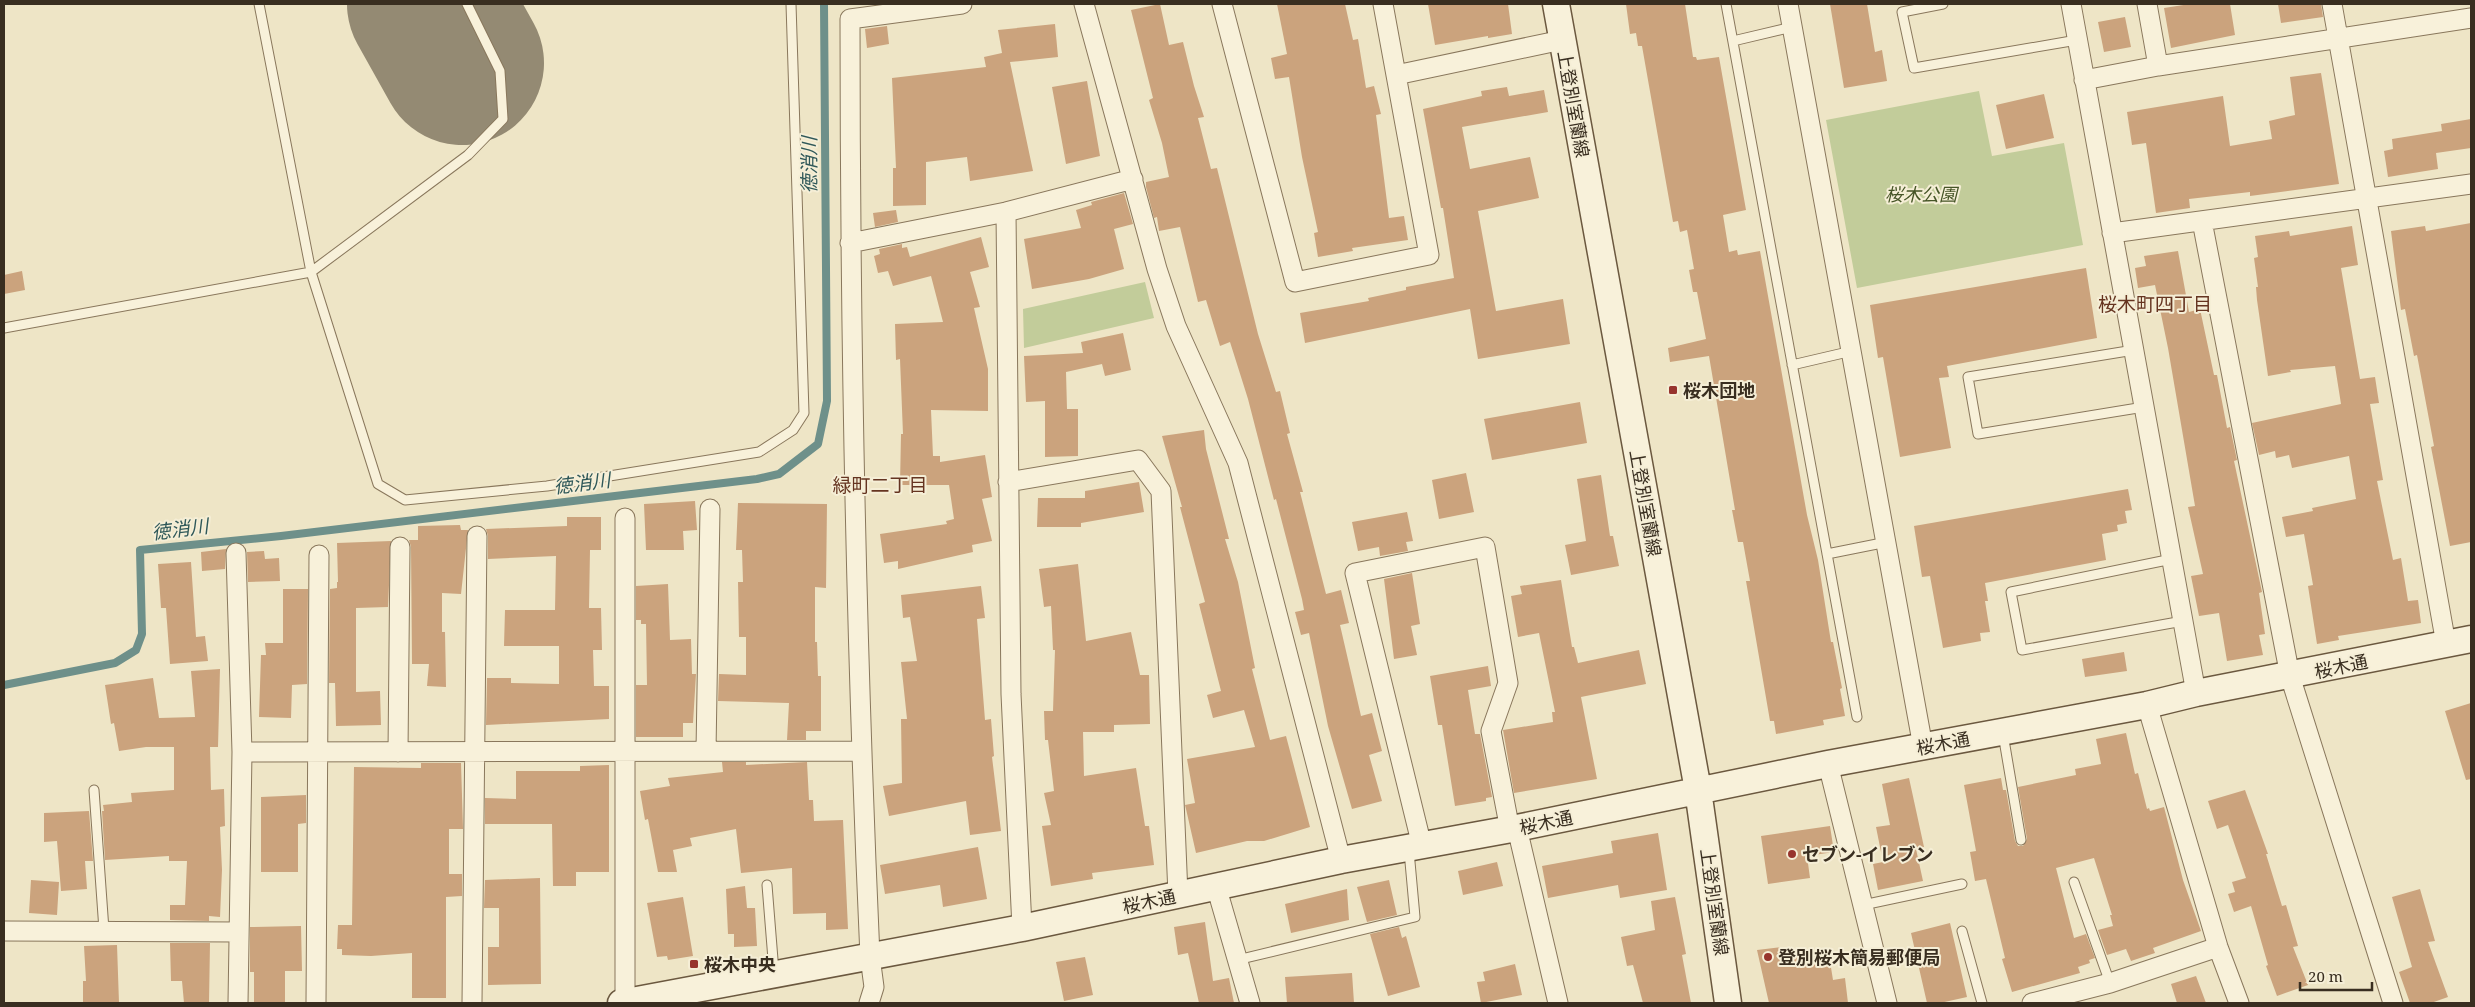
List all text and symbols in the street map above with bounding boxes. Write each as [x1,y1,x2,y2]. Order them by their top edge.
street label: 上登別室蘭線 [1553,49,1595,159]
water label: 徳消川 [796,135,822,194]
park label: 桜木公園 [1885,182,1960,206]
district label: 桜木町四丁目 [2098,291,2212,317]
place label: 桜木団地 [1683,378,1755,402]
marker: 桜木団地 [1667,384,1679,396]
street label: 上登別室蘭線 [1625,448,1667,558]
water label: 徳消川 [552,466,614,499]
district label: 緑町二丁目 [832,472,928,498]
water label: 徳消川 [150,512,212,545]
street label: 桜木通 [2312,649,2370,683]
street label: 桜木通 [1914,726,1972,760]
street label: 桜木通 [1517,805,1575,839]
place label: セブン-イレブン [1802,842,1934,866]
street label: 上登別室蘭線 [1696,847,1734,957]
marker: セブン-イレブン [1786,848,1798,860]
street label: 桜木通 [1120,884,1178,918]
place label: 登別桜木簡易郵便局 [1778,945,1940,969]
marker: 登別桜木簡易郵便局 [1762,951,1774,963]
place label: 桜木中央 [704,952,776,976]
marker: 桜木中央 [688,958,700,970]
scale bar [2300,960,2372,992]
text: 20 m [2308,966,2343,986]

